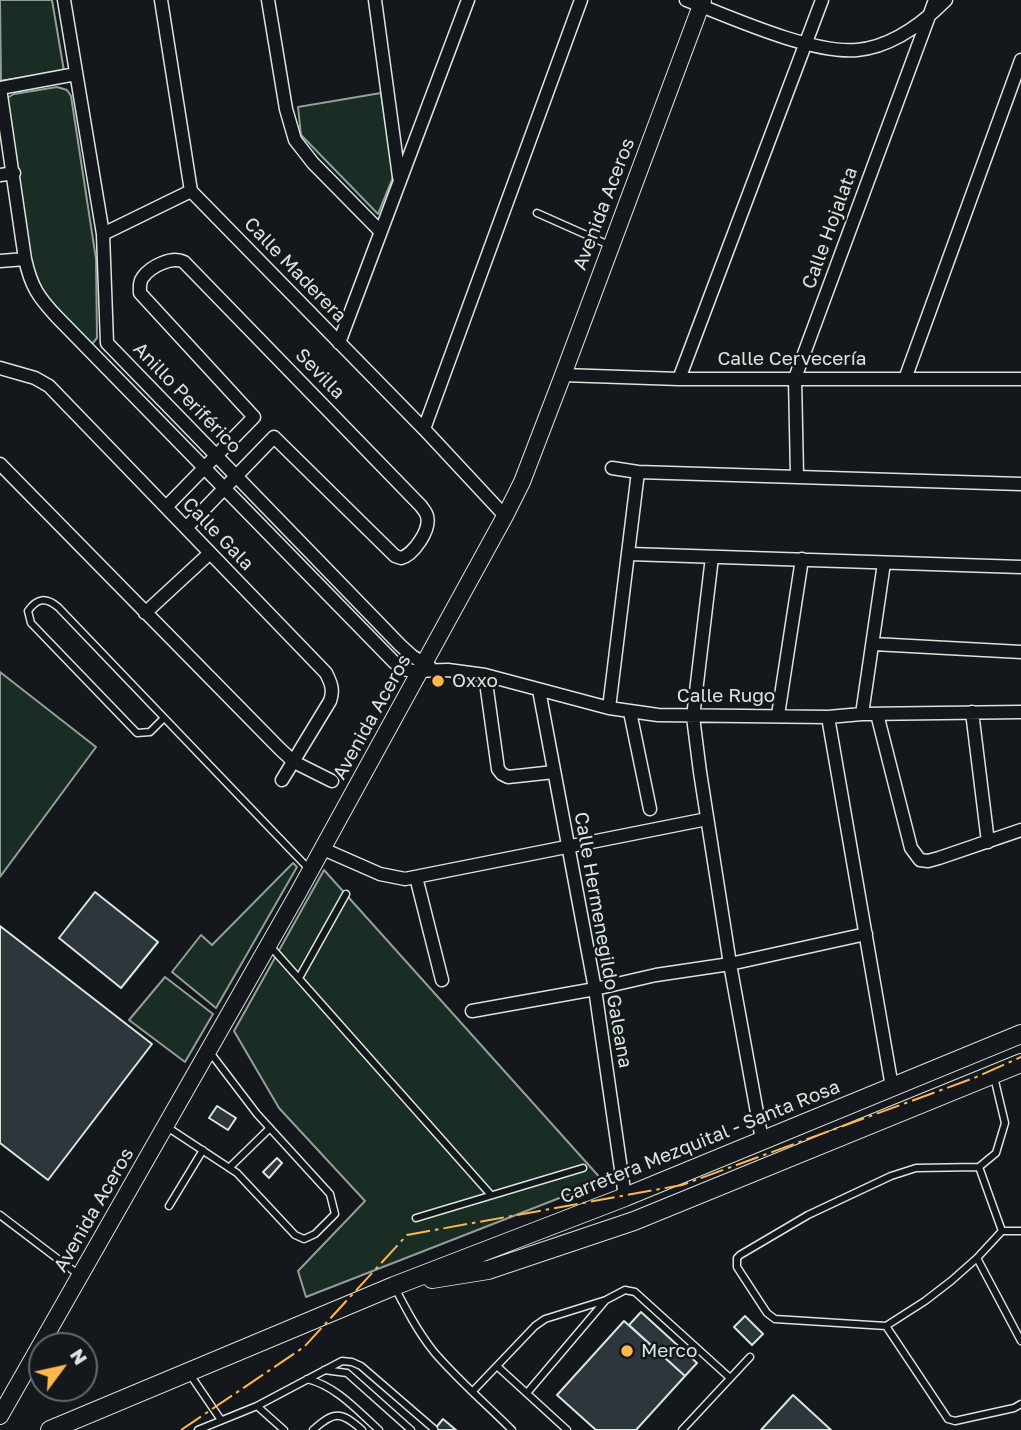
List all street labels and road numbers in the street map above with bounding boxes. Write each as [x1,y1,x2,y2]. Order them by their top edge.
street label: Avenida Aceros [568,135,640,273]
street label: Calle Hojalata [797,164,863,292]
street label: Calle Maderera [239,213,351,327]
street label: Anillo Periférico [128,338,246,458]
street label: Sevilla [290,344,350,404]
street label: Calle Cervecería [717,348,867,370]
street label: Calle Gala [178,493,258,575]
street label: Avenida Aceros [328,651,416,783]
street label: Calle Rugo [677,685,775,707]
street label: Calle Hermenegildo Galeana [569,810,637,1070]
street label: Carretera Mezquital - Santa Rosa [557,1075,843,1209]
street label: Avenida Aceros [49,1144,139,1276]

